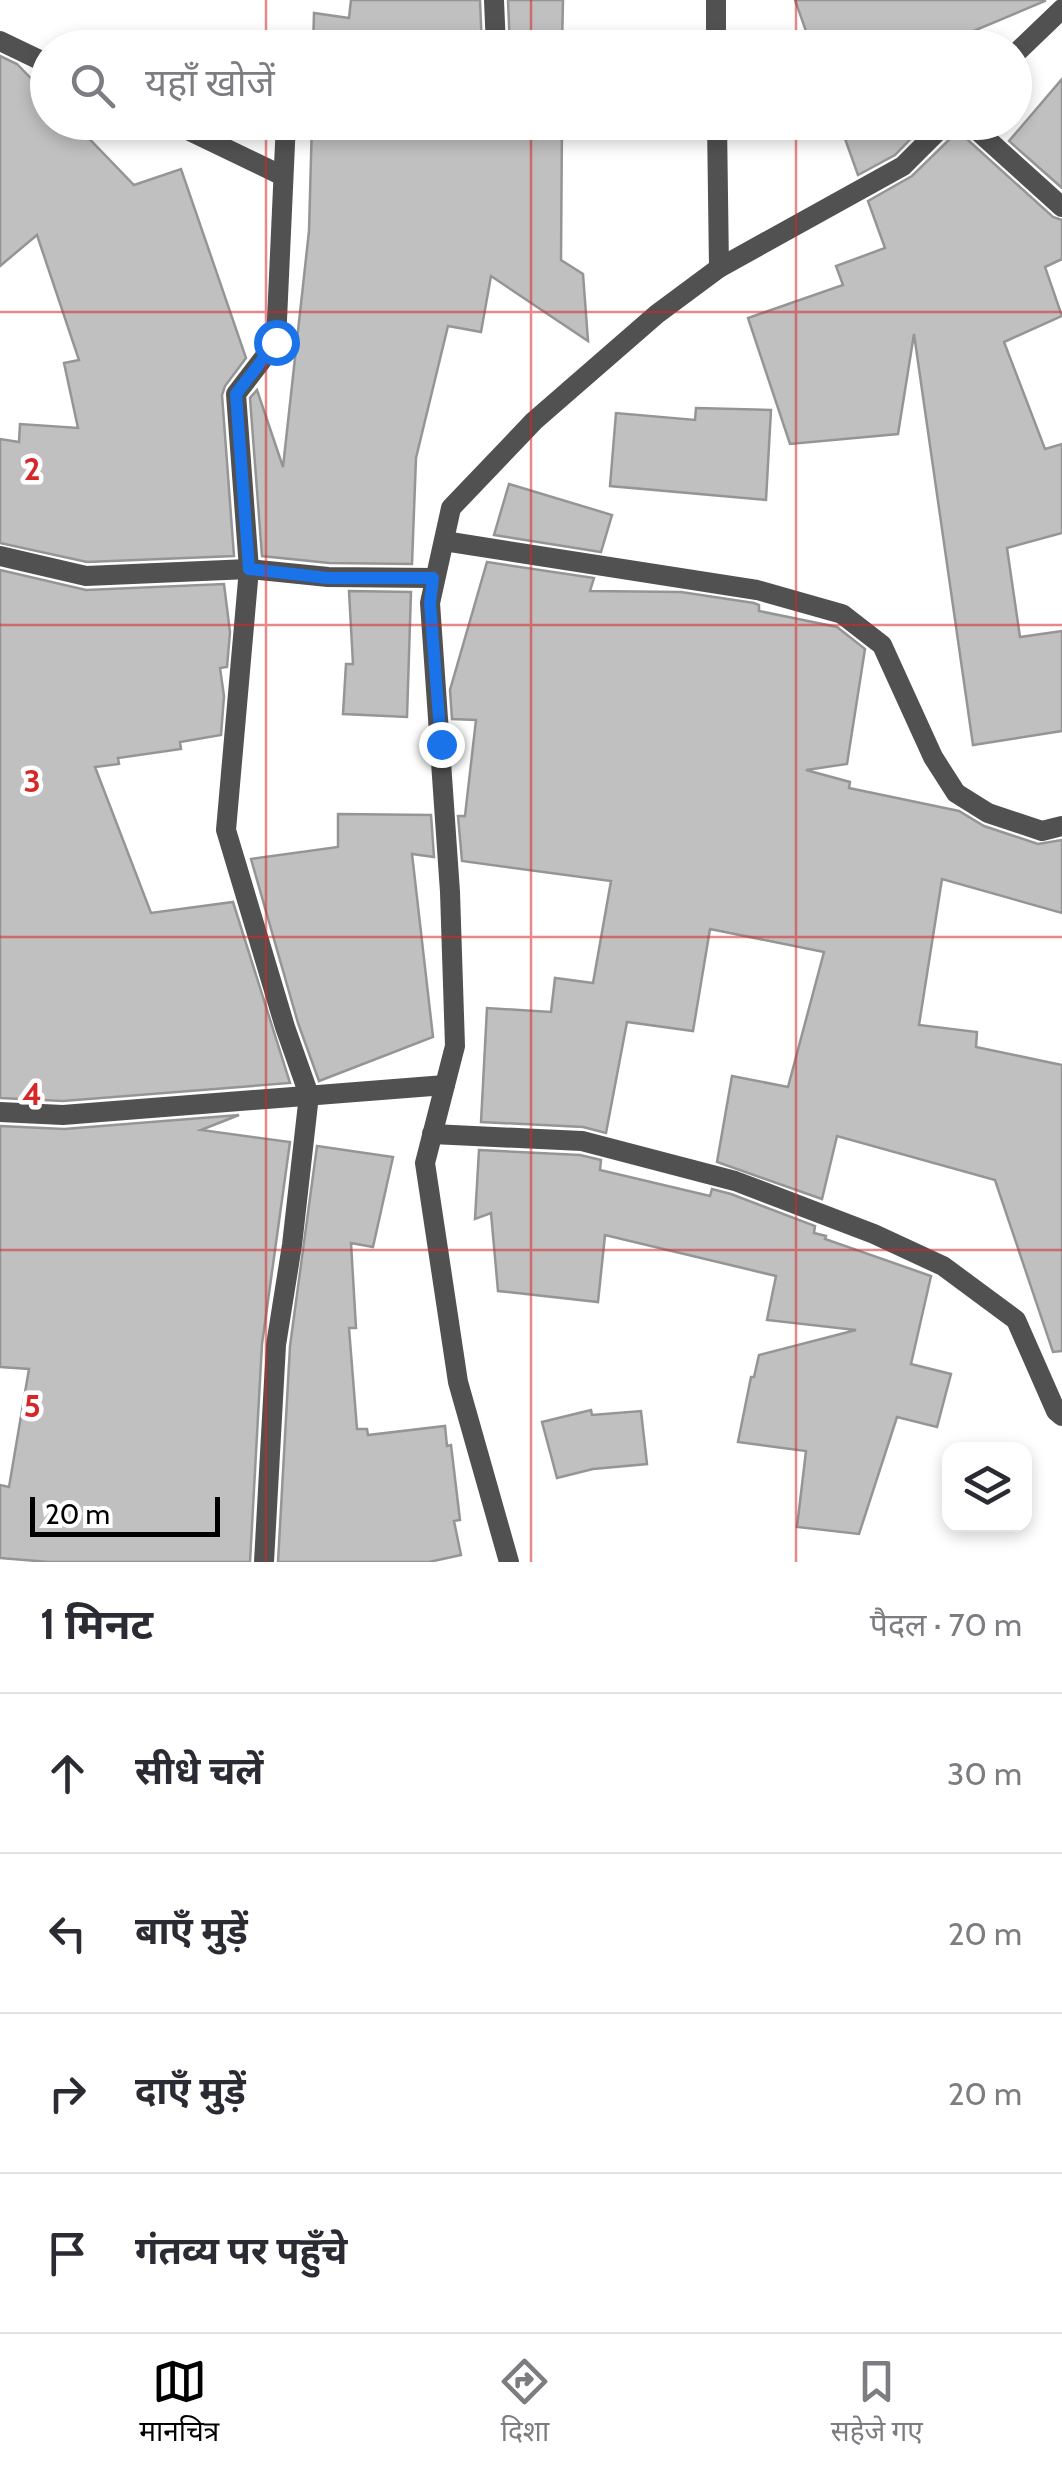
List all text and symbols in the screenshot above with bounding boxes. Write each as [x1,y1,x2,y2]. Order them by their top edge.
search box [30,30,1032,140]
icon: search [65,58,120,113]
text: यहाँ खोजें [145,59,275,106]
route start [254,320,300,366]
text: 2 [24,449,40,488]
route end [419,722,465,768]
text: 3 [23,761,41,800]
text: 4 [22,1074,42,1113]
text: 5 [23,1386,41,1425]
map controls [942,1442,1032,1532]
button: layers [942,1442,1032,1532]
scale bar [30,1492,220,1536]
text: 20 m [45,1497,110,1531]
text: 1 मिनट [40,1598,153,1650]
text: पैदल · 70 m [870,1605,1022,1644]
icon: ahead [40,1746,95,1801]
text: सीधे चलें [135,1747,263,1794]
text: 30 m [947,1754,1022,1793]
icon: left [40,1906,95,1961]
text: बाएँ मुड़ें [135,1907,248,1954]
text: 20 m [948,1914,1022,1953]
icon: right [40,2066,95,2121]
text: दाएँ मुड़ें [135,2067,246,2114]
text: 20 m [948,2074,1022,2113]
icon: arrive [40,2226,95,2281]
text: गंतव्य पर पहुँचे [135,2227,347,2274]
tab: मानचित्र [139,2354,219,2452]
tab: दिशा [497,2354,552,2452]
tab: सहेजे गए [831,2354,923,2452]

